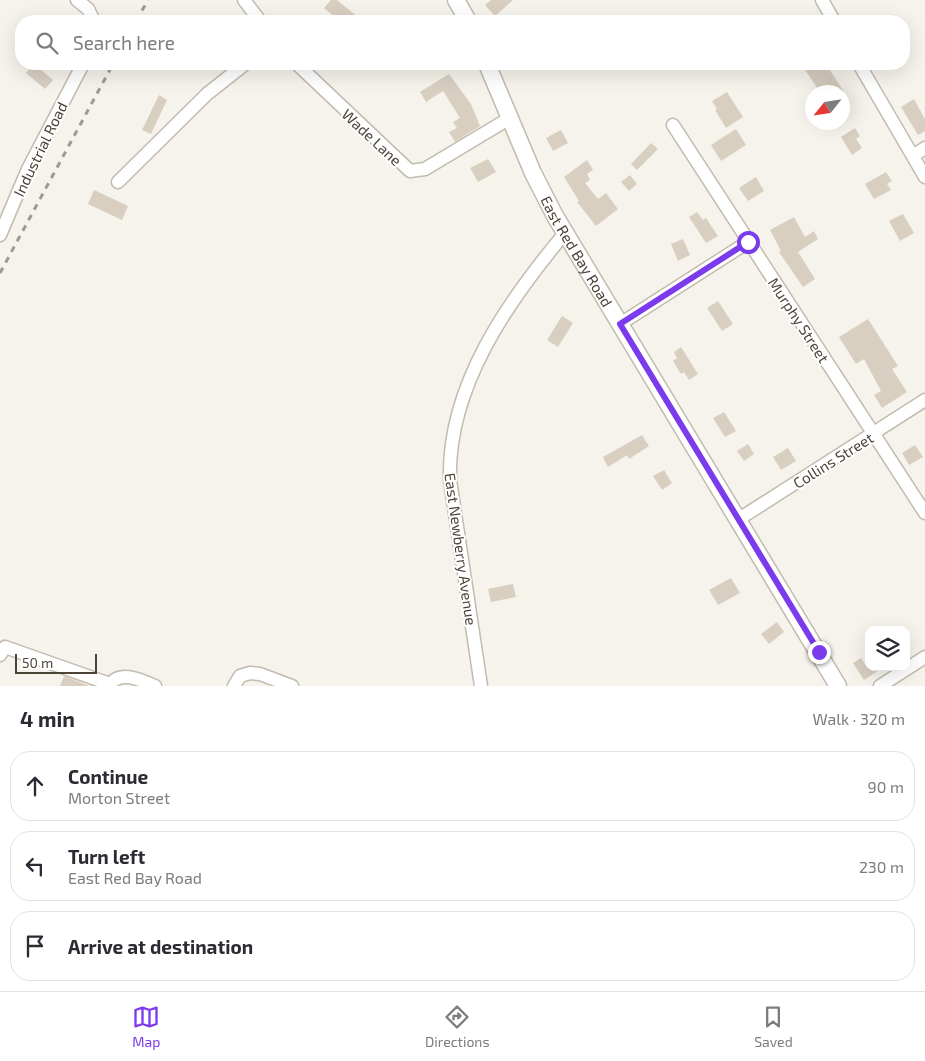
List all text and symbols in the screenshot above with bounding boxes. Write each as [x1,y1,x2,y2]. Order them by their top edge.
search box [15,15,910,70]
icon: search [33,29,61,57]
text: Search here [73,31,175,54]
north arrow [805,85,850,130]
street label: Industrial Road [9,99,71,199]
street label: Wade Lane [338,105,406,169]
street label: East Red Bay Road [537,193,616,310]
route start [737,231,760,254]
street label: Murphy Street [765,274,833,366]
street label: Collins Street [790,428,877,492]
street label: East Newberry Avenue [441,472,481,626]
map controls [865,626,910,671]
button: layers [865,626,910,671]
route end [808,641,831,664]
scale bar [15,651,98,674]
text: 50 m [22,654,53,671]
text: 4 min [20,706,75,731]
text: Walk · 320 m [812,709,905,728]
text: Continue [68,765,148,788]
icon: ahead [21,772,49,800]
text: 90 m [868,777,904,796]
text: Morton Street [68,788,170,807]
text: Turn left [68,845,145,868]
icon: left [21,852,49,880]
text: 230 m [859,857,904,876]
text: East Red Bay Road [68,868,202,887]
icon: arrive [21,932,49,960]
text: Arrive at destination [68,935,253,958]
tab: Map [132,1003,160,1050]
tab: Directions [425,1003,490,1050]
tab: Saved [754,1003,793,1050]

